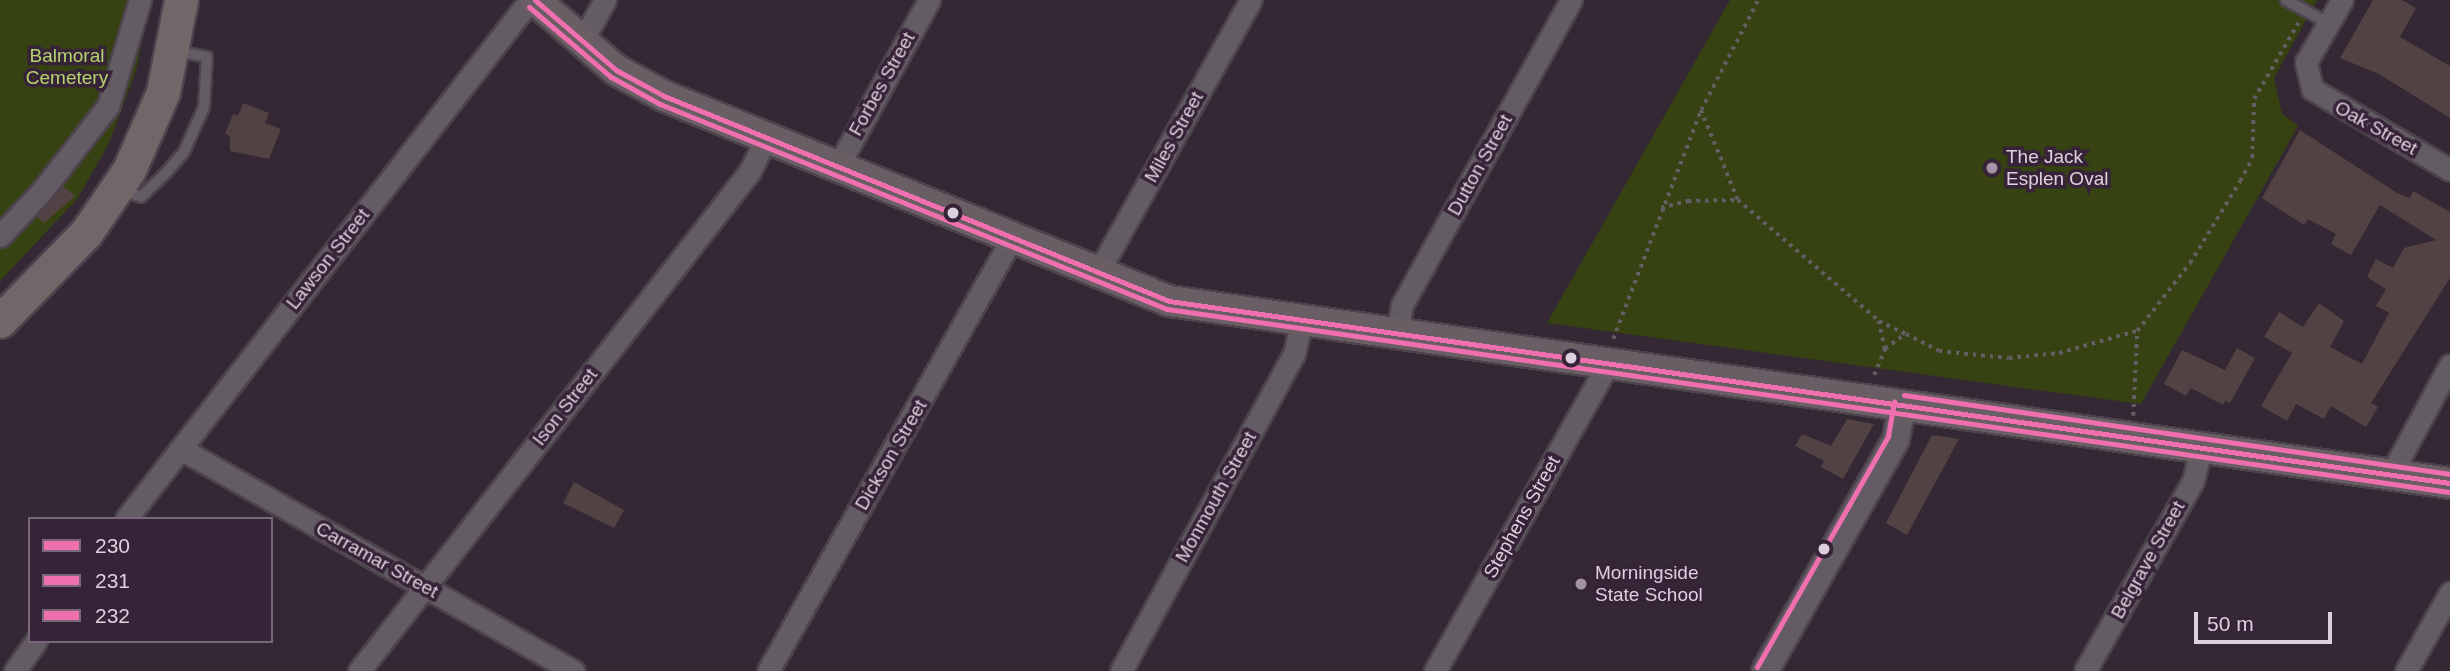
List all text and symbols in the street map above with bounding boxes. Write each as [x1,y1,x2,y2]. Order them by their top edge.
street label: Forbes Street [844,28,920,140]
park label: Balmoral Cemetery [26,45,108,89]
street label: Miles Street [1140,88,1208,186]
street label: Oak Street [2331,96,2421,160]
street label: Dutton Street [1443,111,1517,219]
place label: The Jack Esplen Oval [2006,146,2108,190]
marker: The Jack Esplen Oval [1984,160,2000,176]
street label: Lawson Street [282,204,374,314]
unlabelled marker [946,206,960,220]
unlabelled marker [1564,351,1578,365]
street label: Ison Street [528,364,602,450]
street label: Dickson Street [850,396,932,514]
street label: Monmouth Street [1171,428,1261,566]
street label: Stephens Street [1479,452,1565,582]
street label: Belgrave Street [2106,497,2190,623]
legend [28,517,273,643]
street label: Carramar Street [312,517,442,603]
text: 230 [95,534,130,557]
unlabelled marker [1817,542,1831,556]
place label: Morningside State School [1595,562,1703,606]
text: 231 [95,569,130,592]
marker: Morningside State School [1573,576,1589,592]
scale bar [2198,598,2336,642]
text: 232 [95,604,130,627]
text: 50 m [2207,612,2254,635]

